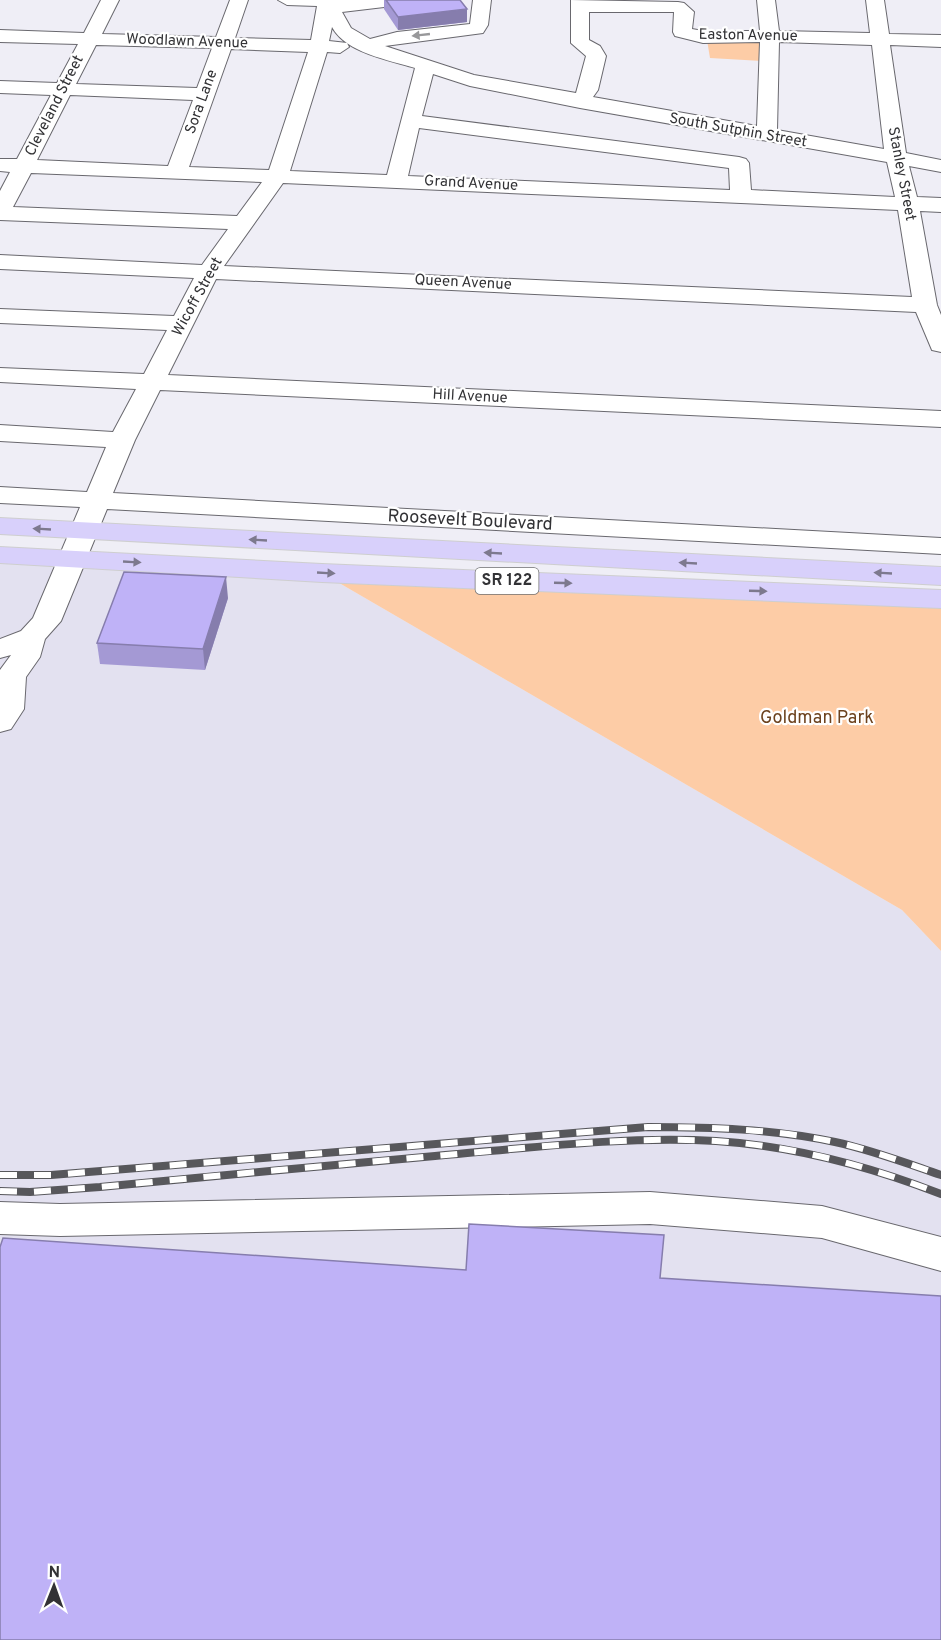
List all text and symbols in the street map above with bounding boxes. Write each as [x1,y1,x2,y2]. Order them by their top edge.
street label: Easton Avenue [698,26,798,46]
street label: Woodlawn Avenue [126,30,248,54]
one-way arrow [412,30,431,40]
street label: Cleveland Street [21,52,89,160]
street label: Sora Lane [182,67,222,137]
street label: South Sutphin Street [668,110,808,152]
street label: Stanley Street [883,125,919,223]
street label: Grand Avenue [424,172,518,196]
street label: Wicoff Street [169,254,227,340]
street label: Queen Avenue [414,271,512,295]
street label: Hill Avenue [432,386,508,408]
street label: Roosevelt Boulevard [387,505,553,537]
one-way arrow [33,524,52,533]
one-way arrow [249,536,268,545]
one-way arrow [484,548,503,557]
one-way arrow [122,557,141,566]
one-way arrow [678,558,697,567]
one-way arrow [317,568,336,578]
road number: SR 122 [476,568,538,594]
one-way arrow [873,568,892,577]
one-way arrow [554,578,573,587]
one-way arrow [749,586,768,596]
park label: Goldman Park [760,707,874,730]
north arrow [24,1556,84,1616]
text: N [48,1563,60,1583]

